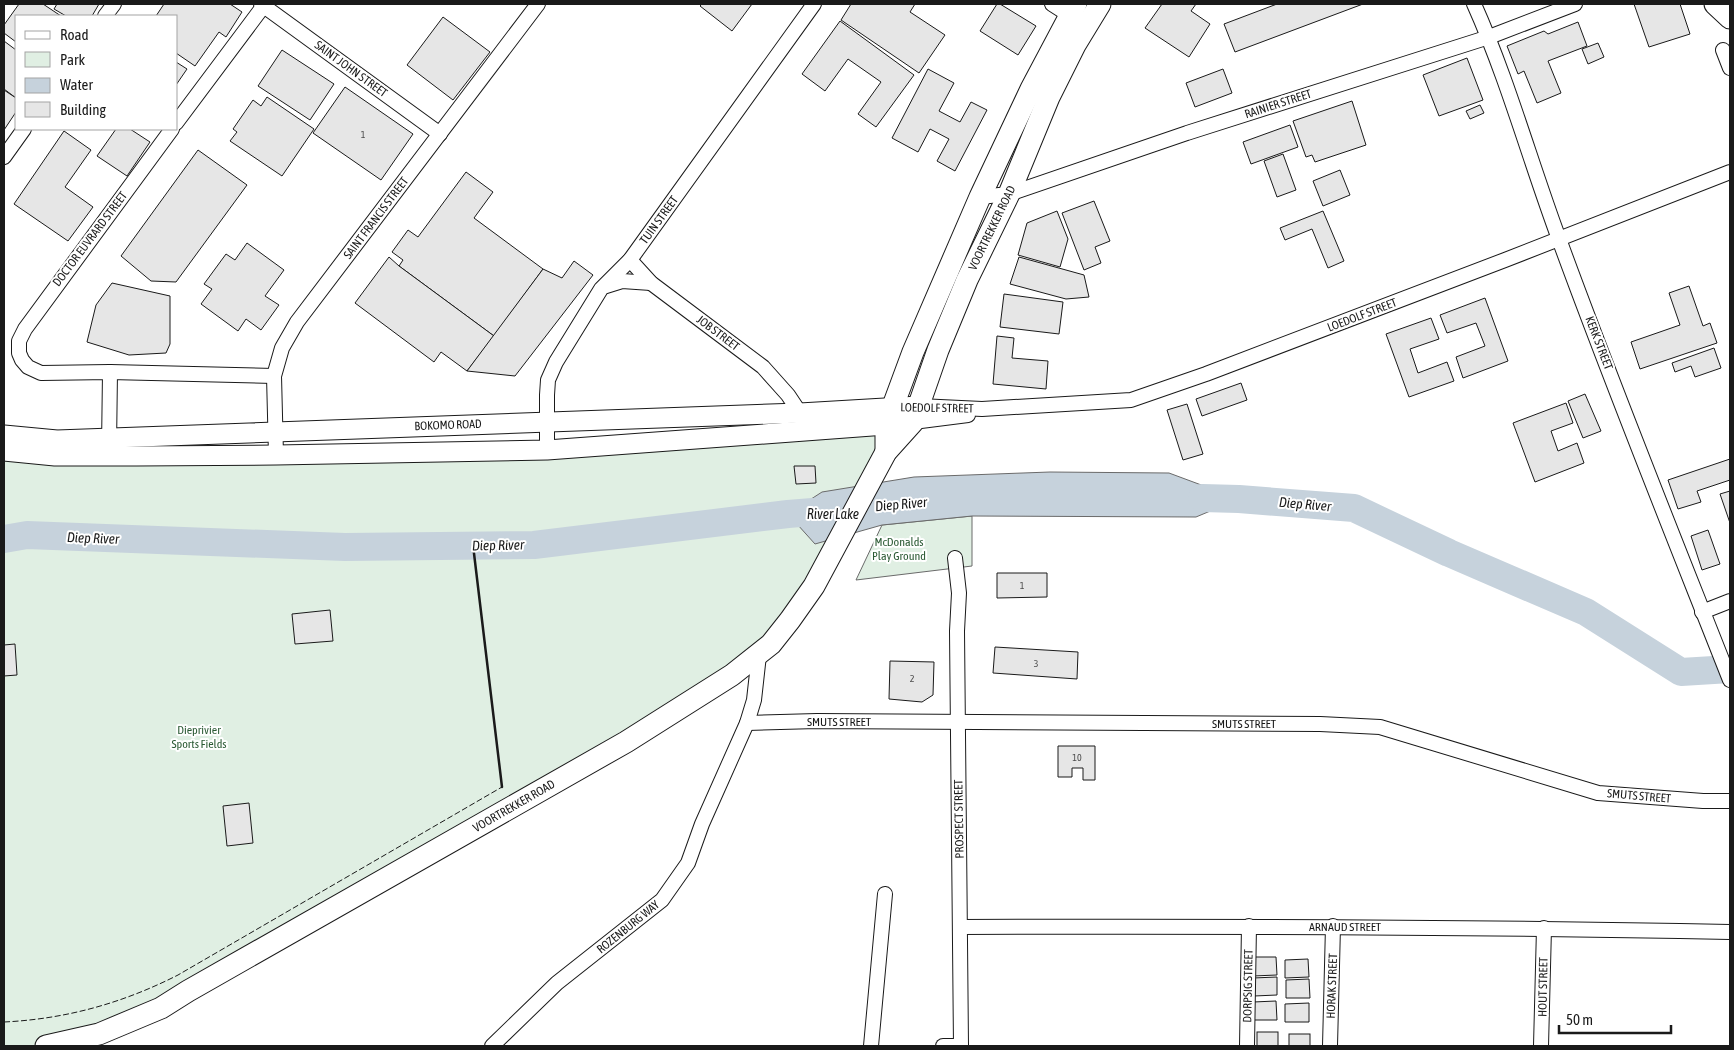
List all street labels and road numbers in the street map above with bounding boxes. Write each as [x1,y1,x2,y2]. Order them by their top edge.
street label: SAINT JOHN STREET [312,38,391,100]
street label: RAINIER STREET [1243,86,1314,121]
street label: SAINT FRANCIS STREET [341,174,412,262]
street label: VOORTREKKER ROAD [966,183,1019,272]
street label: DOCTOR EUVRARD STREET [50,188,131,289]
street label: TUIN STREET [637,193,682,247]
street label: LOEDOLF STREET [1325,295,1399,335]
street label: JOB STREET [694,312,743,354]
street label: KERK STREET [1582,314,1616,372]
street label: LOEDOLF STREET [900,400,974,416]
street label: BOKOMO ROAD [414,417,482,433]
street label: SMUTS STREET [807,715,872,729]
street label: SMUTS STREET [1212,717,1277,731]
street label: VOORTREKKER ROAD [471,777,558,835]
street label: PROSPECT STREET [951,779,967,859]
street label: SMUTS STREET [1607,786,1672,806]
street label: ROZENBURG WAY [594,897,662,956]
street label: ARNAUD STREET [1309,920,1382,934]
street label: DORPSIG STREET [1240,948,1256,1023]
street label: HORAK STREET [1324,952,1340,1019]
street label: HOUT STREET [1535,956,1551,1017]

